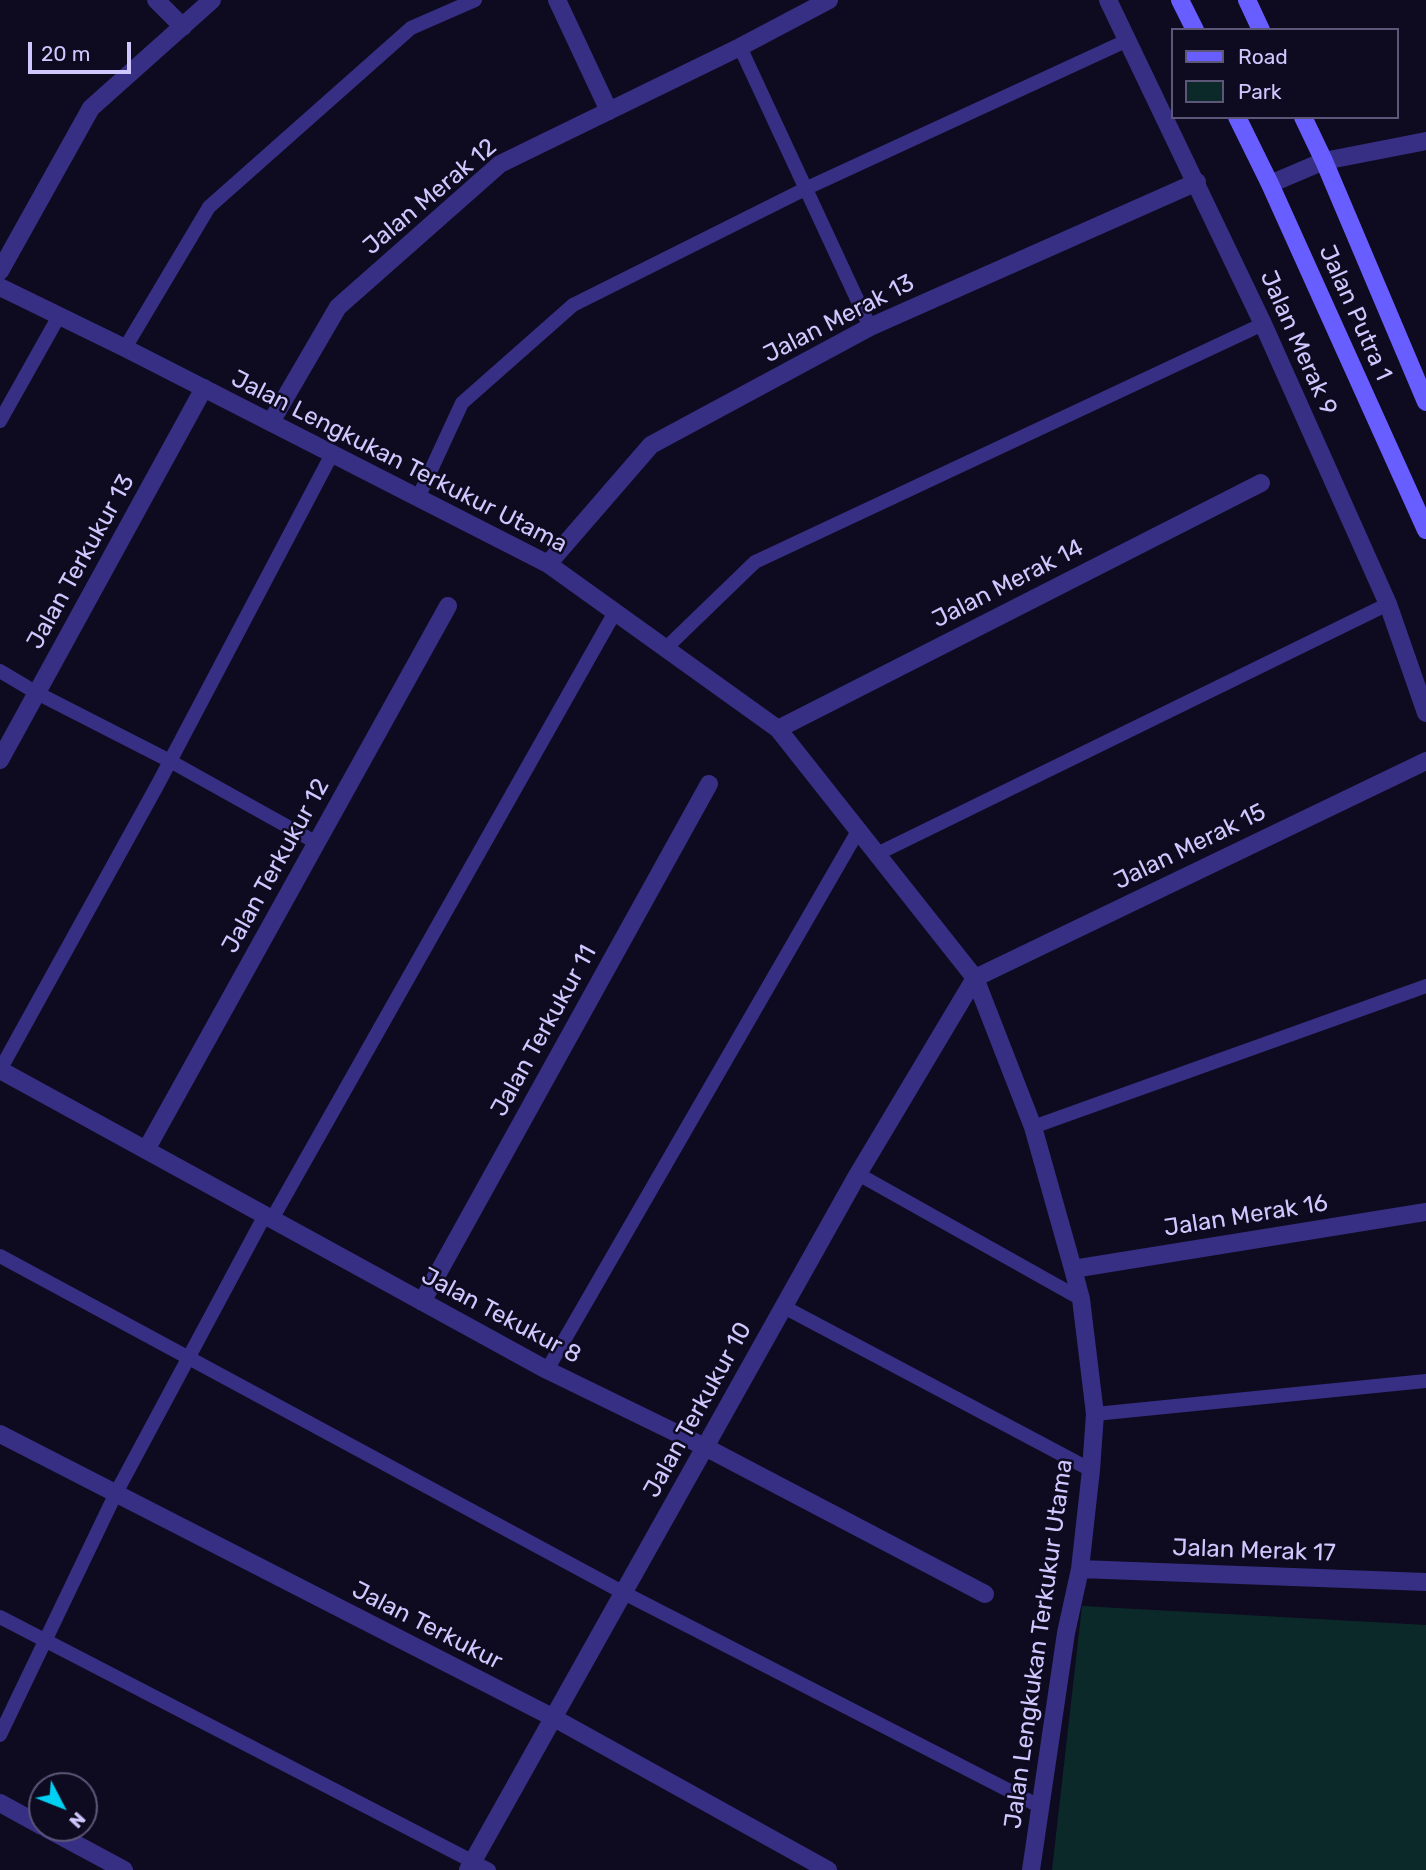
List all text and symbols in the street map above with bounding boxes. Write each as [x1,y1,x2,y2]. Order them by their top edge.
scale bar [32,28,135,72]
legend [1170,28,1398,119]
text: 20 m [41,41,90,66]
text: Road [1238,44,1288,69]
text: Park [1238,79,1282,104]
street label: Jalan Merak 12 [357,133,503,261]
street label: Jalan Putra 1 [1312,241,1398,385]
street label: Jalan Merak 9 [1253,266,1343,420]
street label: Jalan Merak 13 [759,269,919,369]
street label: Jalan Lengkukan Terkukur Utama [226,365,572,559]
street label: Jalan Terkukur 13 [21,470,141,654]
street label: Jalan Merak 14 [928,533,1088,635]
street label: Jalan Terkukur 12 [216,774,336,958]
street label: Jalan Merak 15 [1109,798,1271,896]
street label: Jalan Terkukur 11 [485,940,603,1122]
street label: Jalan Merak 16 [1162,1189,1330,1243]
street label: Jalan Tekukur 8 [416,1262,586,1370]
street label: Jalan Terkukur 10 [638,1317,758,1503]
street label: Jalan Lengkukan Terkukur Utama [999,1457,1079,1831]
street label: Jalan Merak 17 [1172,1534,1336,1568]
street label: Jalan Terkukur [347,1576,507,1676]
north arrow [28,1772,98,1842]
text: N [64,1807,91,1833]

